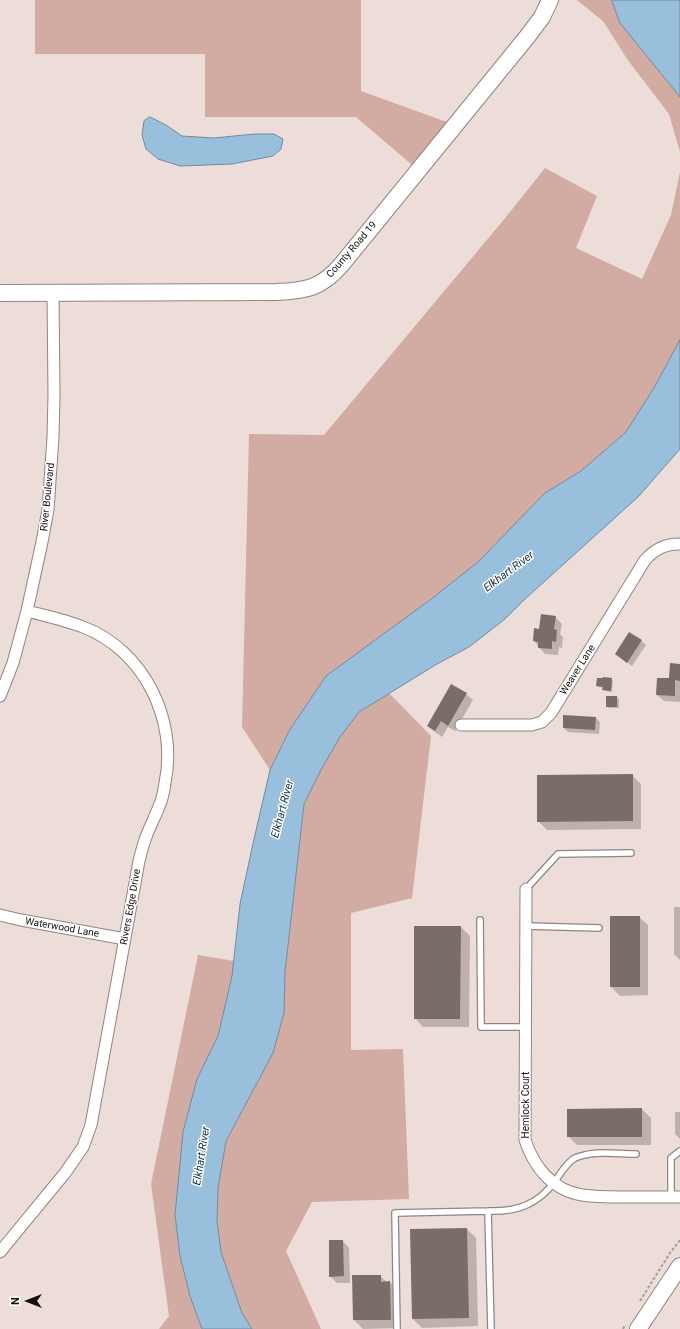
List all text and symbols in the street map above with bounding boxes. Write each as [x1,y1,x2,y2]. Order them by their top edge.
street label: County Road 19 [324,219,380,281]
street label: River Boulevard [38,462,58,532]
water label: Elkhart River [481,549,537,595]
street label: Weaver Lane [558,643,598,697]
water label: Elkhart River [269,779,297,839]
street label: Rivers Edge Drive [118,868,144,946]
street label: Waterwood Lane [24,916,100,940]
street label: Hemlock Court [520,1072,532,1138]
water label: Elkhart River [191,1126,213,1186]
north arrow [8,1281,48,1321]
text: N [9,1297,22,1305]

